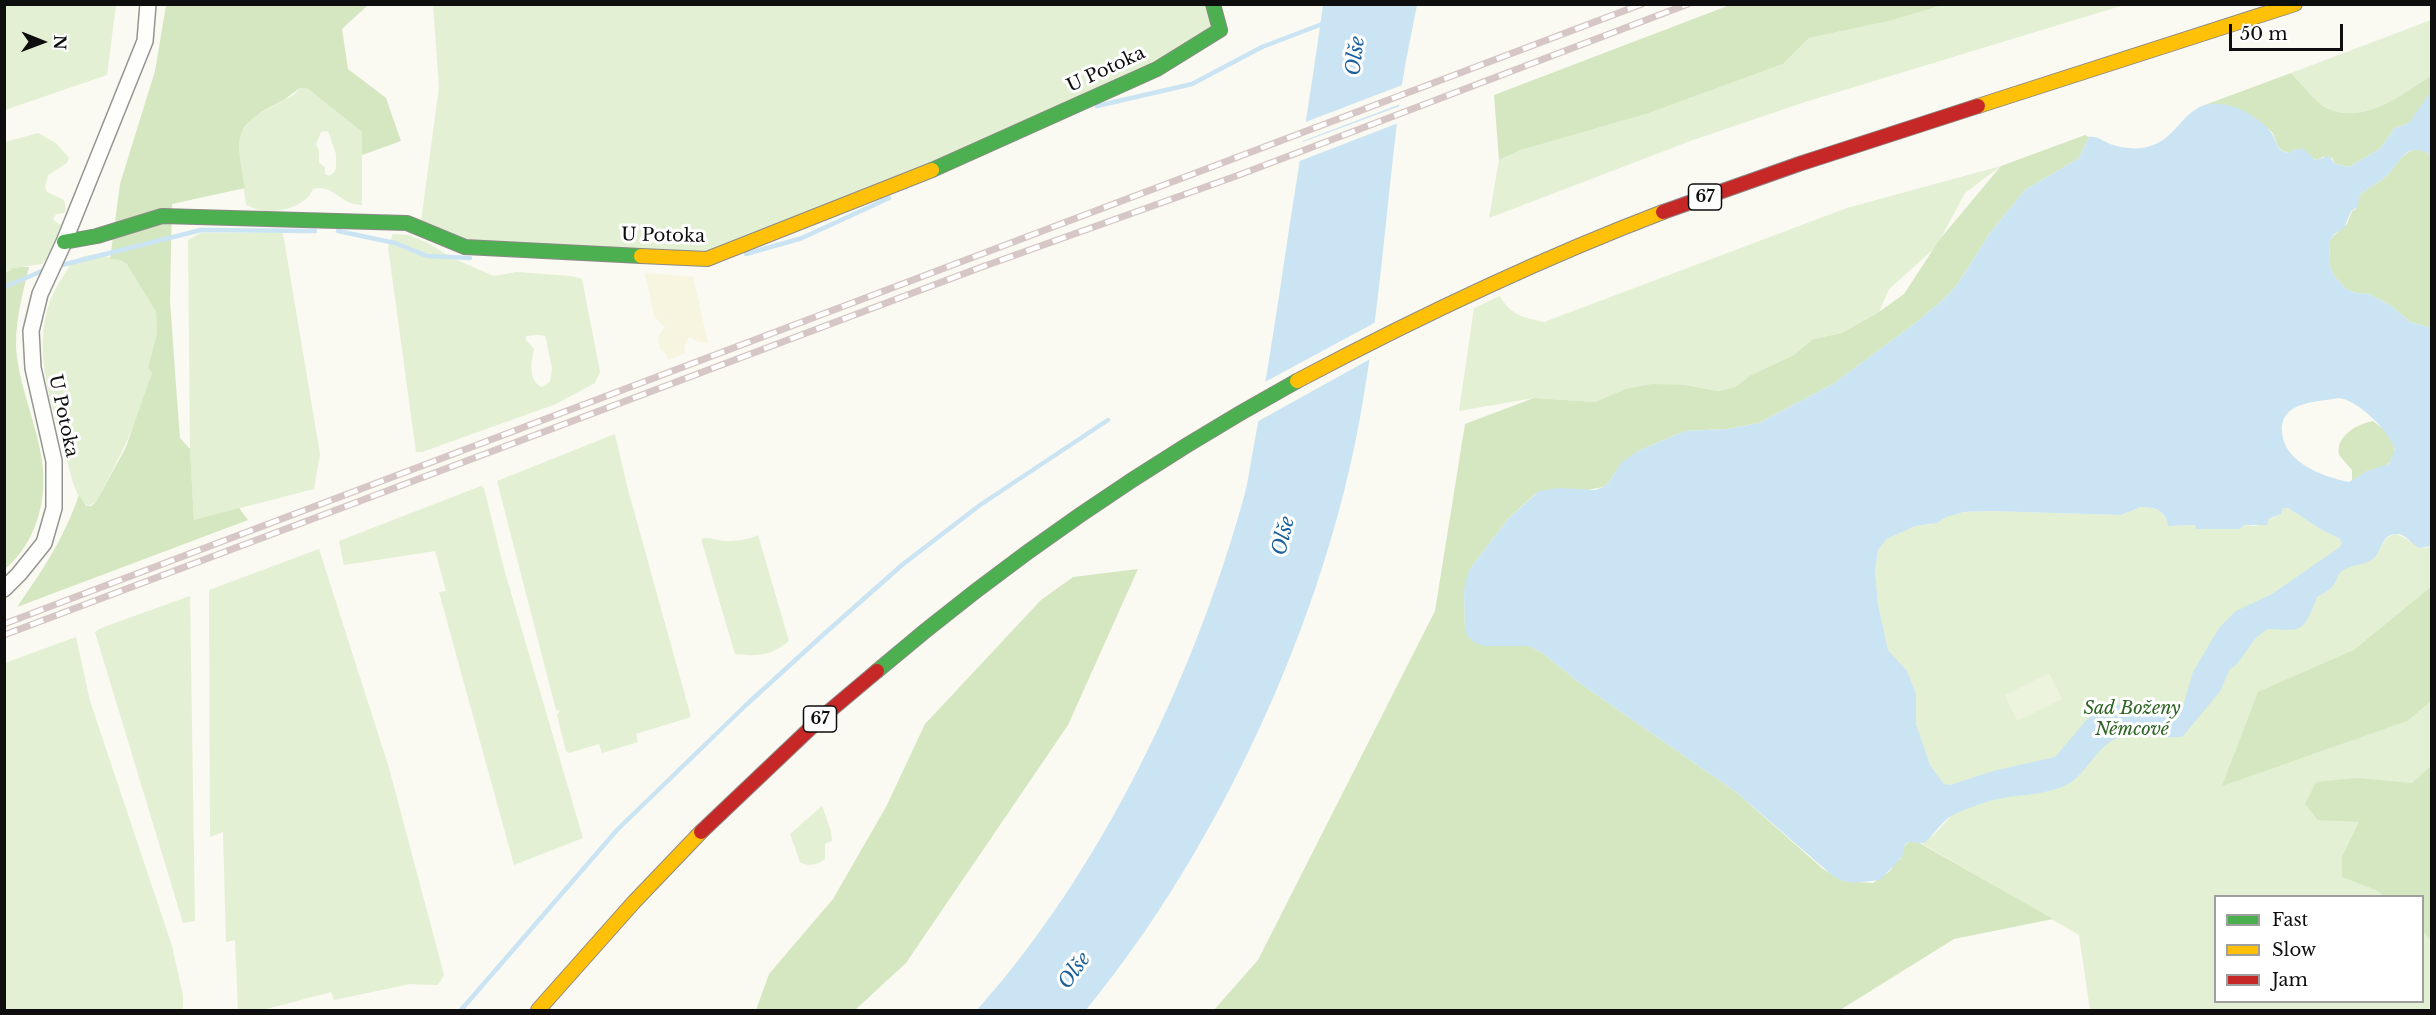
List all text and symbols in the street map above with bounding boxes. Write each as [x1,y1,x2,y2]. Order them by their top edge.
north arrow [12,12,72,72]
scale bar [2232,12,2346,50]
text: 50 m [2240,23,2288,45]
text: N [50,35,70,50]
water label: Olše [1342,35,1370,77]
street label: U Potoka [1063,42,1149,98]
road number: 67 [1688,184,1722,210]
street label: U Potoka [621,224,705,248]
street label: U Potoka [44,373,82,459]
water label: Olše [1268,514,1300,558]
park label: Sad Boženy Němcové [2083,698,2181,740]
road number: 67 [804,706,836,732]
legend [2214,895,2424,1003]
text: Fast [2272,909,2308,931]
text: Slow [2272,939,2316,961]
water label: Olše [1054,948,1096,994]
text: Jam [2272,969,2308,991]

